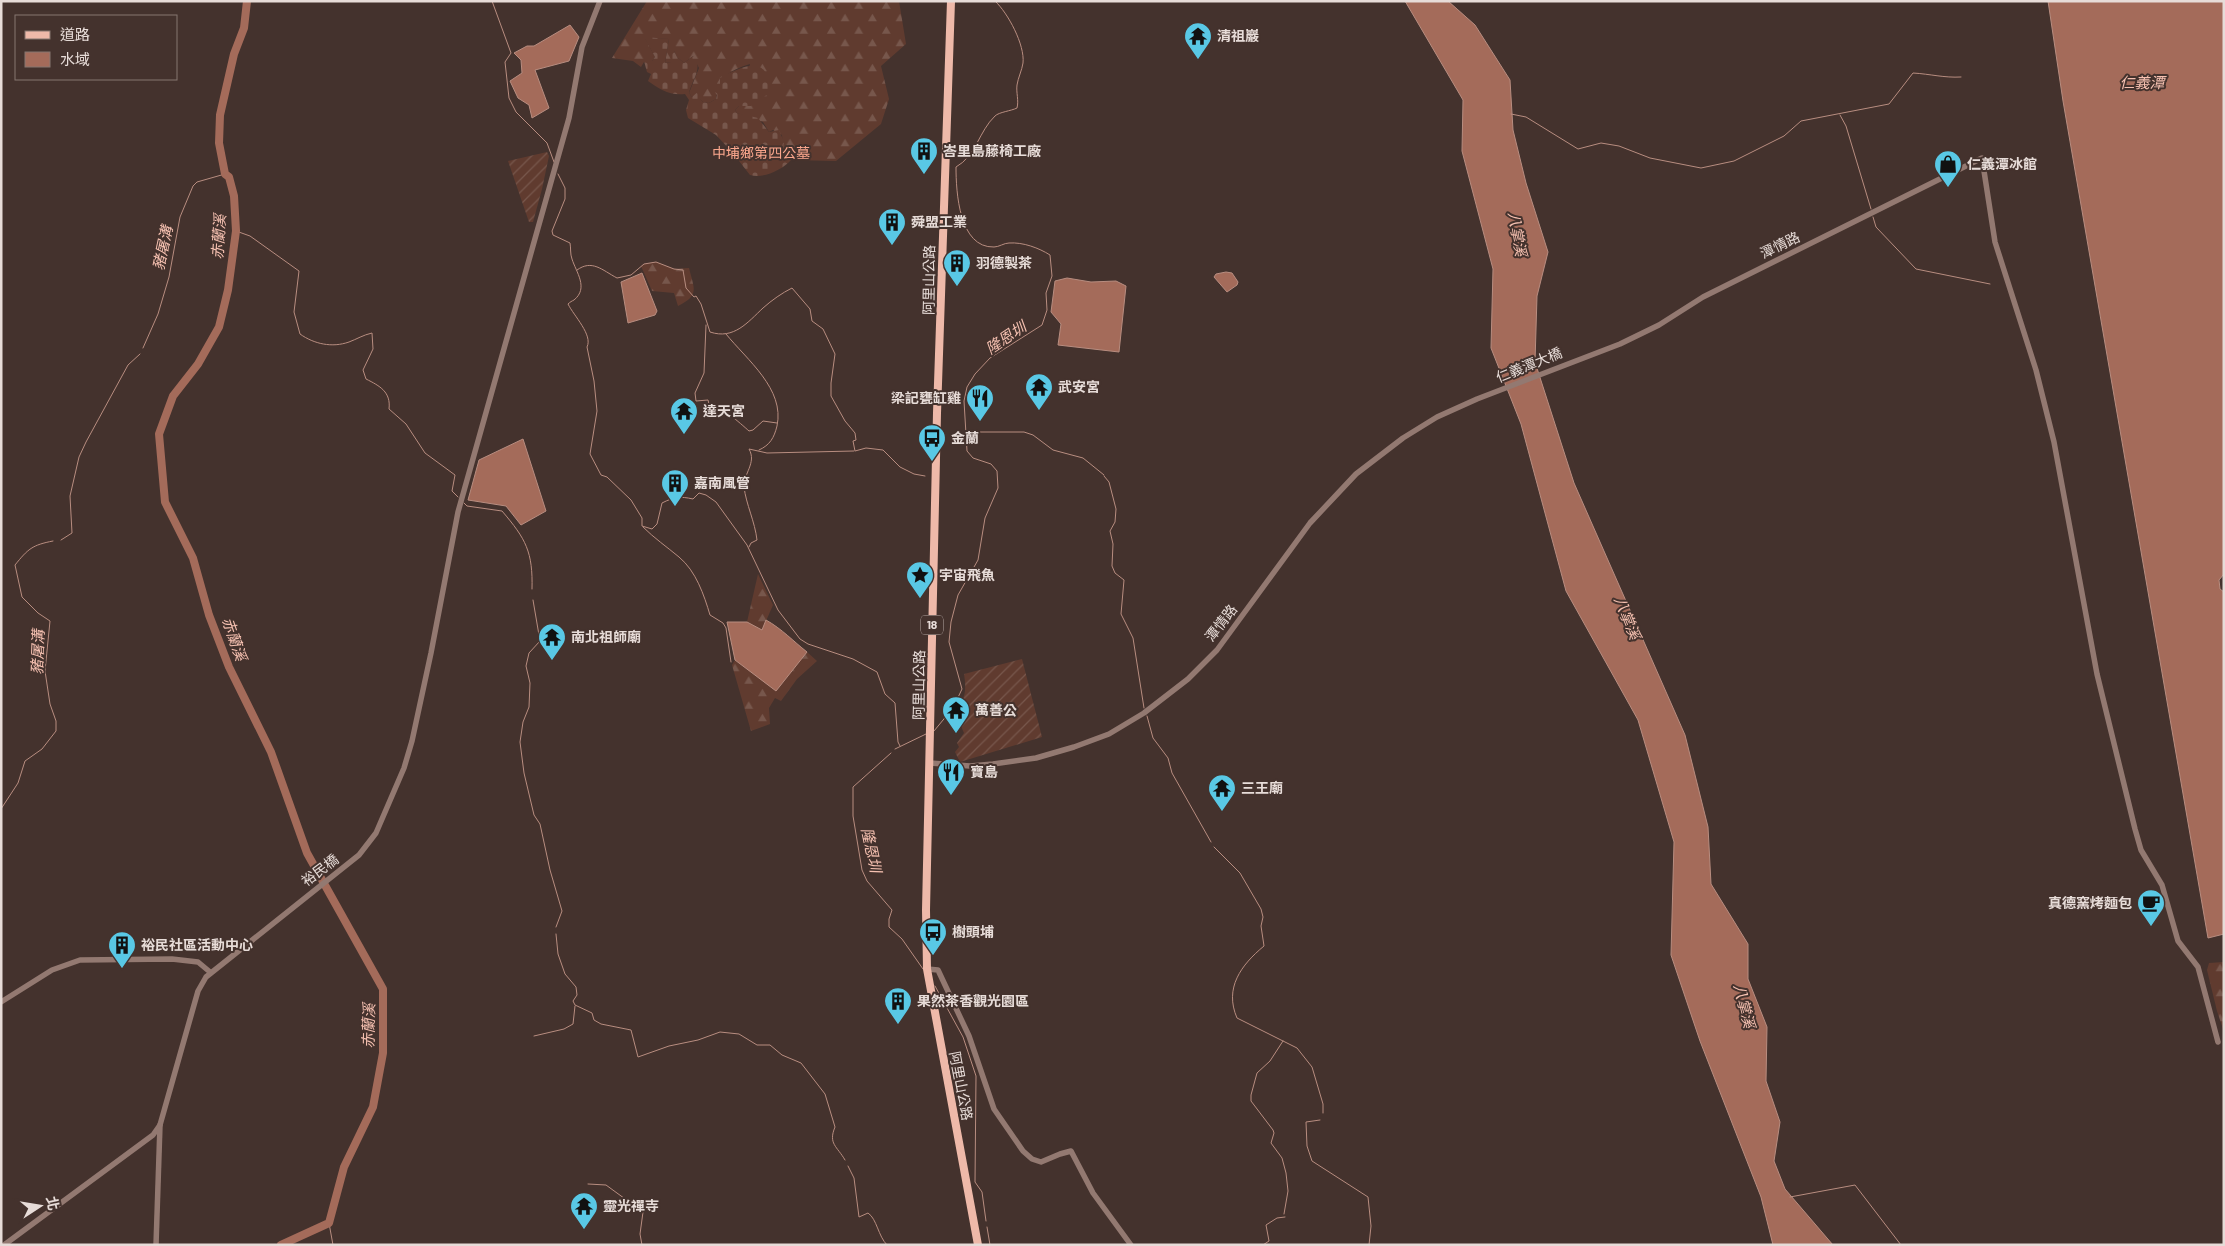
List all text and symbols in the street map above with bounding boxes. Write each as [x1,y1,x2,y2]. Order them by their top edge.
legend [15,15,178,80]
temple icon: 清祖巖 [1183,21,1213,60]
text: 道路 [60,25,90,43]
place label: 清祖巖 [1217,27,1259,44]
text: 水域 [60,50,90,68]
water label: 仁義潭 [2119,73,2167,91]
building icon: 峇里島藤椅工廠 [909,136,939,175]
place label: 峇里島藤椅工廠 [943,142,1041,159]
park label: 中埔鄉第四公墓 [712,144,810,161]
shop icon: 仁義潭冰館 [1933,149,1963,188]
place label: 仁義潭冰館 [1967,155,2037,172]
building icon: 舜盟工業 [877,207,907,246]
water label: 八掌溪 [1505,210,1531,260]
water label: 赤蘭溪 [207,212,229,260]
place label: 舜盟工業 [911,213,967,230]
water label: 豬屠溝 [149,222,176,272]
street label: 潭情路 [1757,228,1802,261]
street label: 阿里山公路 [919,245,938,315]
building icon: 羽德製茶 [942,248,972,287]
place label: 羽德製茶 [976,254,1032,271]
water label: 隆恩圳 [982,316,1031,357]
street label: 仁義潭大橋 [1493,344,1564,386]
temple icon: 武安宮 [1024,372,1054,411]
place label: 武安宮 [1058,378,1100,395]
restaurant icon: 梁記甕缸雞 [965,383,995,422]
place label: 梁記甕缸雞 [891,389,961,406]
temple icon: 達天宮 [669,396,699,435]
place label: 達天宮 [703,402,745,419]
bus stop icon: 金蘭 [917,423,947,462]
place label: 金蘭 [951,429,979,446]
building icon: 嘉南風管 [660,468,690,507]
place label: 嘉南風管 [694,474,750,491]
place icon: 宇宙飛魚 [905,560,935,599]
place label: 宇宙飛魚 [939,566,995,583]
water label: 八掌溪 [1611,593,1645,644]
street label: 潭情路 [1201,601,1240,644]
water label: 赤蘭溪 [219,614,251,665]
road number: 18 [921,616,943,634]
temple icon: 南北祖師廟 [537,622,567,661]
water label: 豬屠溝 [27,627,47,675]
place label: 南北祖師廟 [571,628,641,645]
street label: 阿里山公路 [909,650,928,720]
temple icon: 萬善公 [941,695,971,734]
place label: 萬善公 [975,701,1017,718]
restaurant icon: 寶島 [936,757,966,796]
place label: 寶島 [970,763,998,780]
temple icon: 三王廟 [1207,773,1237,812]
place label: 三王廟 [1241,779,1283,796]
water label: 隆恩圳 [858,826,886,876]
street label: 裕民橋 [298,850,342,889]
cafe icon: 真德窯烤麵包 [2136,888,2166,927]
place label: 真德窯烤麵包 [2048,894,2132,911]
bus stop icon: 樹頭埔 [918,917,948,956]
place label: 樹頭埔 [952,923,994,940]
building icon: 裕民社區活動中心 [107,930,137,969]
place label: 裕民社區活動中心 [141,936,253,953]
water label: 八掌溪 [1731,982,1760,1032]
building icon: 果然茶香觀光園區 [883,986,913,1025]
place label: 果然茶香觀光園區 [917,992,1029,1009]
water label: 赤蘭溪 [359,1001,377,1049]
street label: 阿里山公路 [946,1050,977,1122]
north arrow [15,1181,65,1231]
temple icon: 靈光禪寺 [569,1191,599,1230]
text: 北 [43,1195,63,1212]
place label: 靈光禪寺 [603,1197,659,1214]

